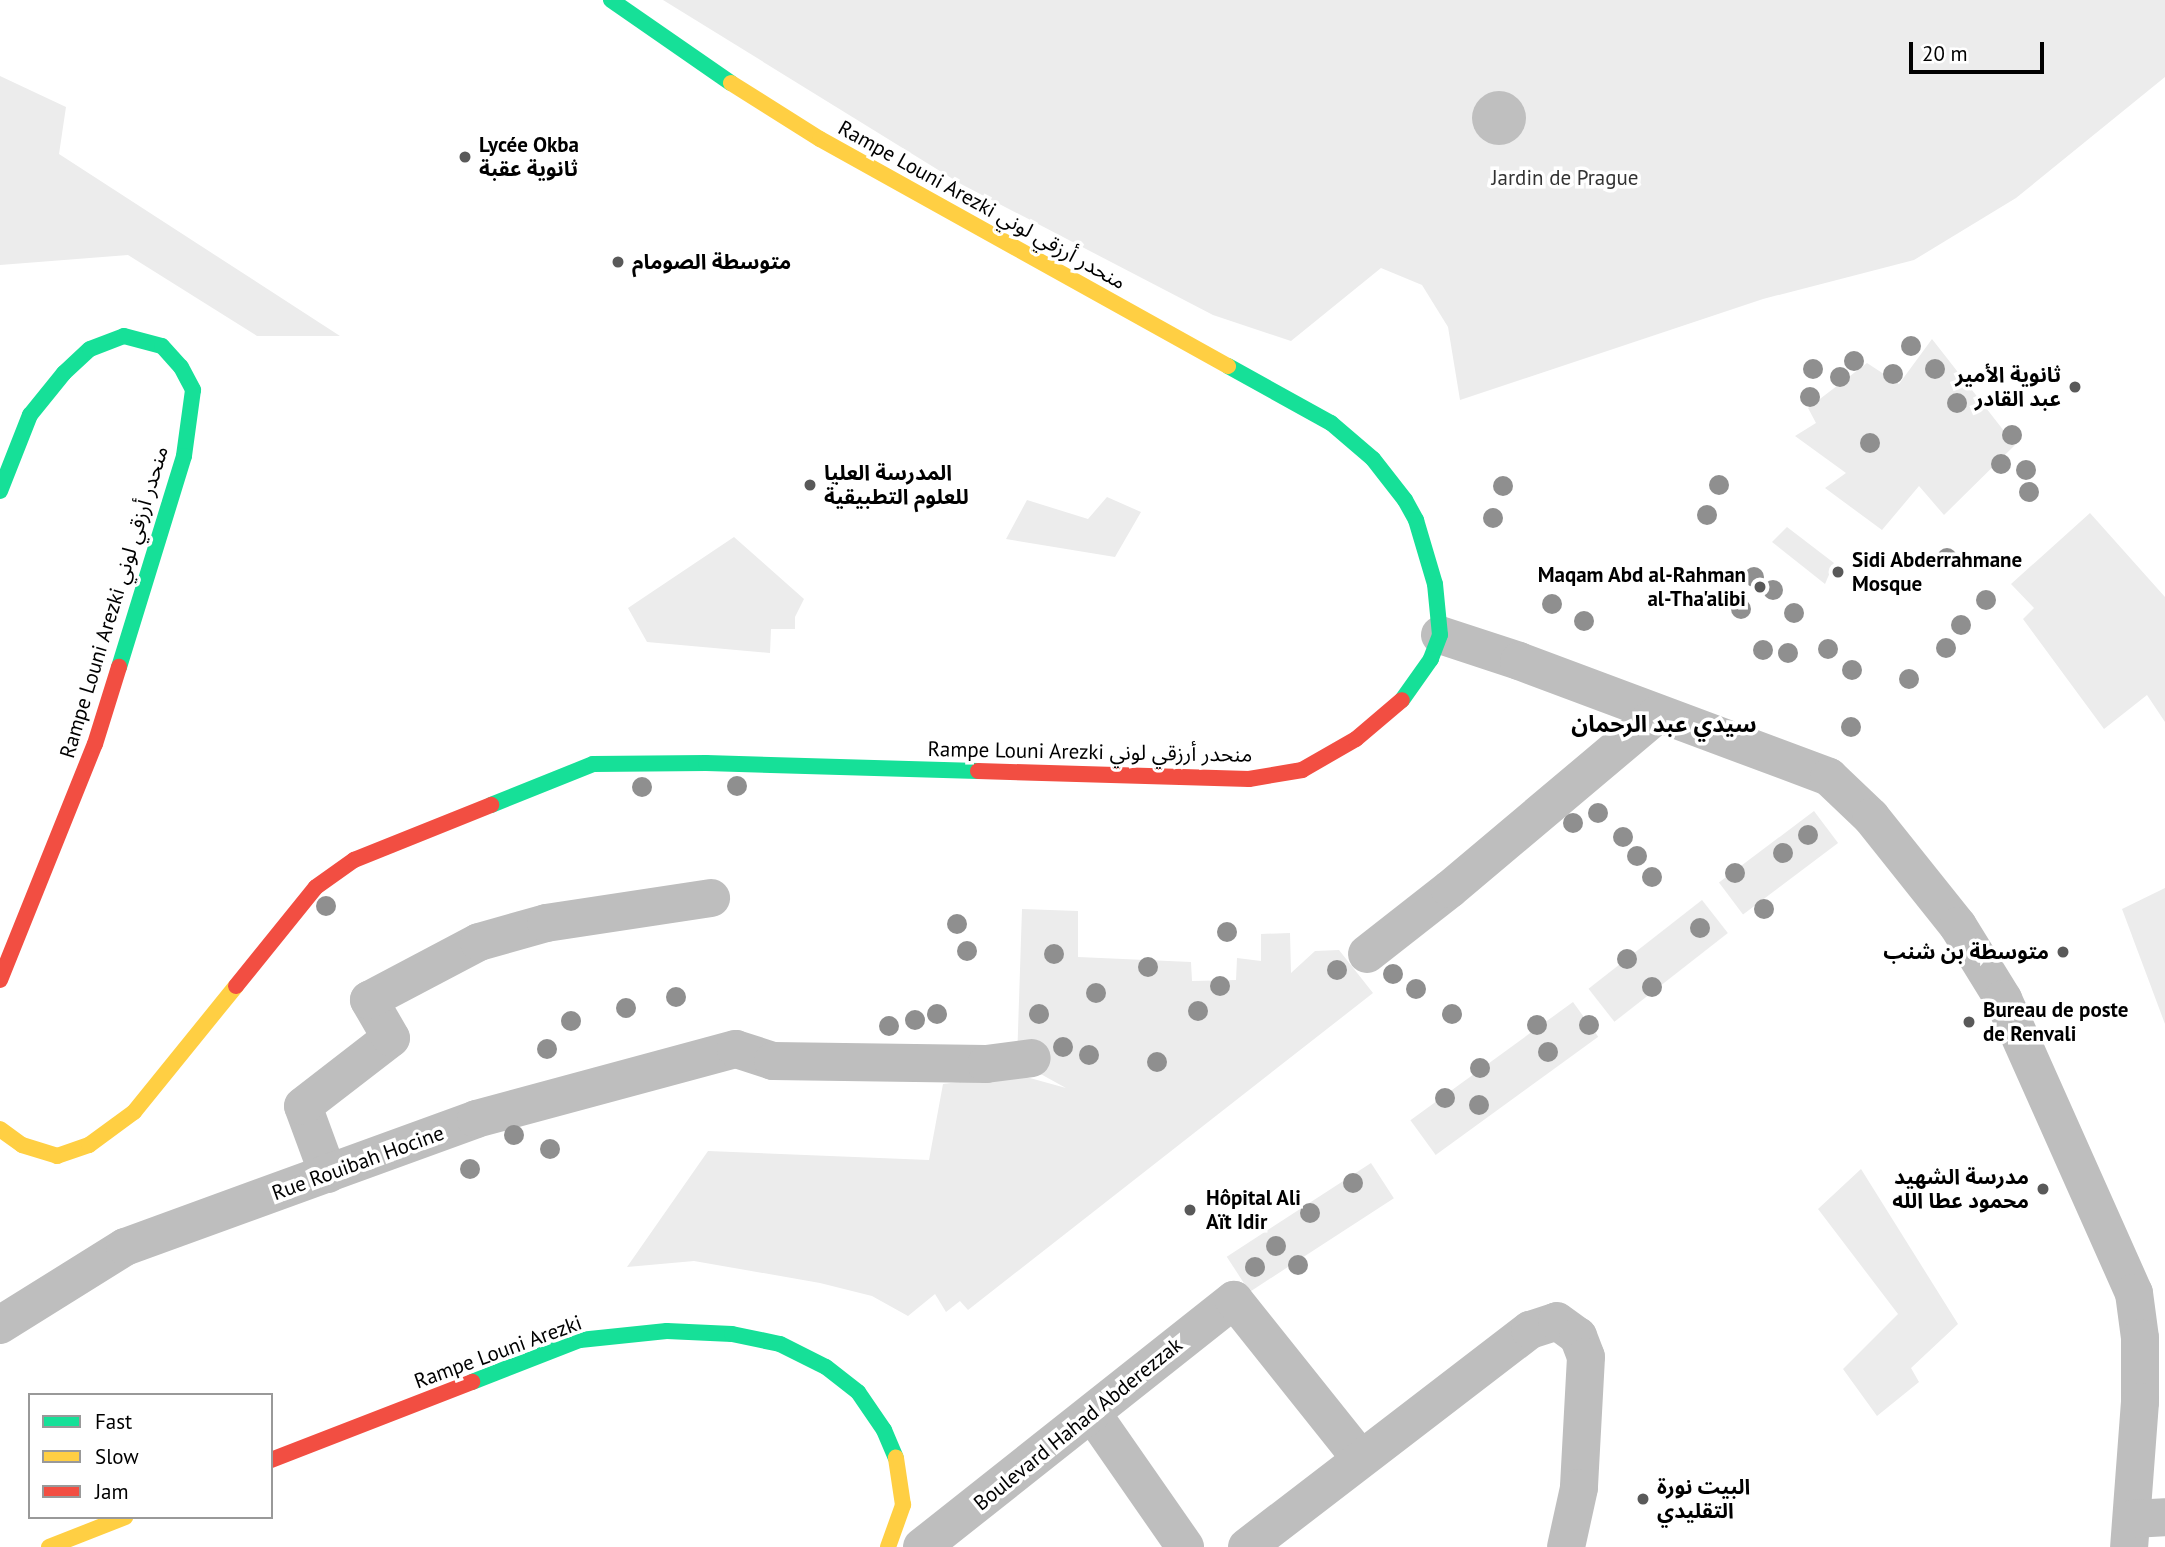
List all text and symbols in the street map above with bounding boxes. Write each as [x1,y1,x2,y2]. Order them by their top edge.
scale bar [1913,28,2048,72]
text: 20 m [1922,40,1968,67]
street label: Rampe Louni Arezki منحدر أرزقي لوني [834,115,1130,295]
place label: Lycée Okba ثانوية عقبة [479,132,579,182]
marker: Lycée Okba ثانوية عقبة [457,149,473,165]
park label: Jardin de Prague [1491,165,1639,191]
place label: متوسطة الصومام [632,249,791,275]
marker: متوسطة الصومام [610,254,626,270]
place label: ثانوية الأمير عبد القادر [1955,362,2061,412]
marker: ثانوية الأمير عبد القادر [2067,379,2083,395]
street label: Rampe Louni Arezki منحدر أرزقي لوني [54,443,174,761]
place label: المدرسة العليا للعلوم التطبيقية [824,460,969,510]
marker: المدرسة العليا للعلوم التطبيقية [802,477,818,493]
place label: Sidi Abderrahmane Mosque [1852,547,2023,597]
place label: Maqam Abd al-Rahman al-Tha'alibi [1537,562,1746,612]
marker: Sidi Abderrahmane Mosque [1830,564,1846,580]
marker: Maqam Abd al-Rahman al-Tha'alibi [1752,579,1768,595]
district label: سيدي عبد الرحمان [1571,710,1757,738]
street label: Rampe Louni Arezki منحدر أرزقي لوني [927,737,1253,767]
place label: متوسطة بن شنب [1883,939,2049,965]
marker: متوسطة بن شنب [2055,944,2071,960]
place label: Bureau de poste de Renvali [1983,997,2128,1047]
marker: Bureau de poste de Renvali [1961,1014,1977,1030]
street label: Rue Rouibah Hocine [269,1120,447,1206]
place label: مدرسة الشهيد محمود عطا الله [1892,1164,2029,1214]
marker: مدرسة الشهيد محمود عطا الله [2035,1181,2051,1197]
place label: Hôpital Ali Aït Idir [1206,1185,1302,1235]
marker: Hôpital Ali Aït Idir [1180,1200,1200,1220]
street label: Rampe Louni Arezki [410,1310,586,1394]
street label: Boulevard Hahad Abderezzak [968,1332,1188,1516]
legend [28,1393,273,1519]
text: Fast [95,1408,132,1435]
text: Slow [95,1443,139,1470]
place label: البيت نورة التقليدي [1657,1474,1750,1524]
text: Jam [95,1478,129,1505]
marker: البيت نورة التقليدي [1635,1491,1651,1507]

